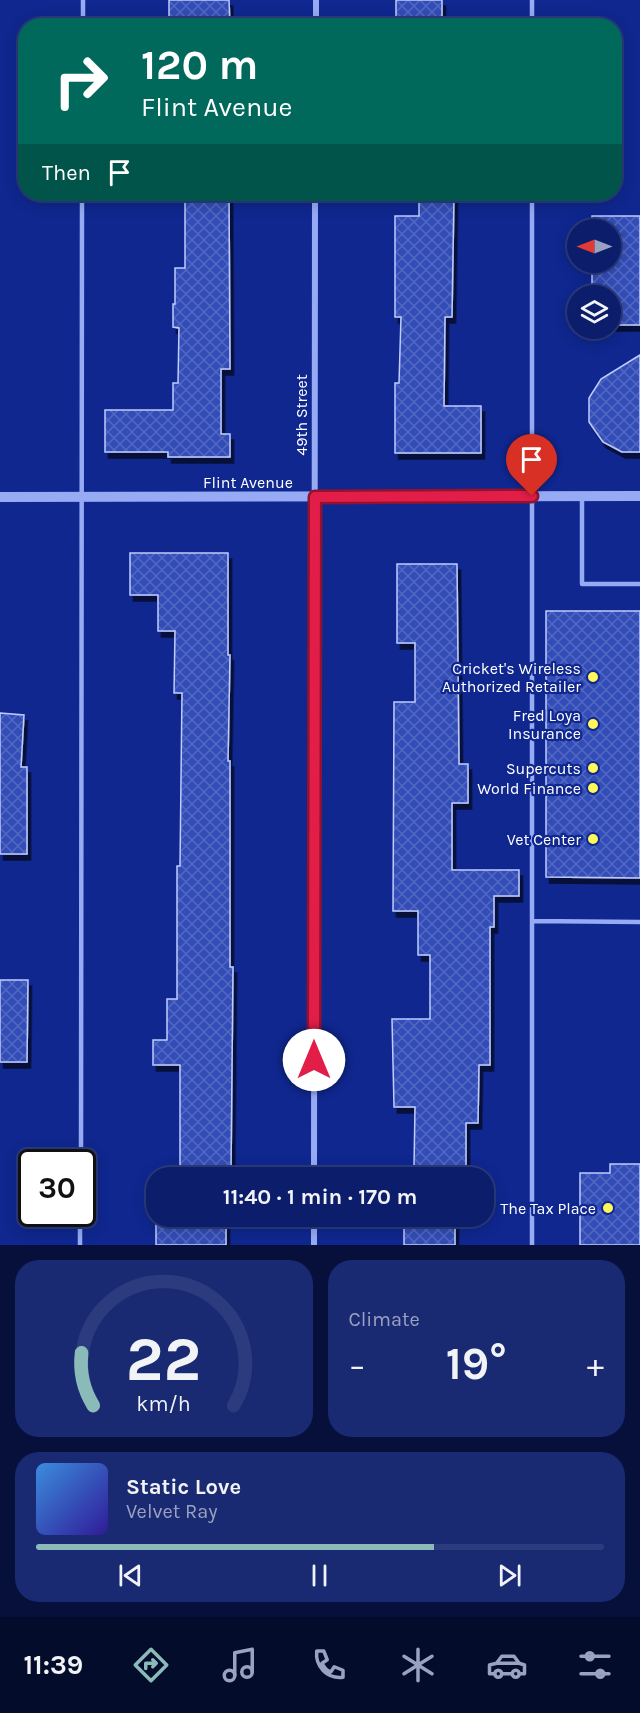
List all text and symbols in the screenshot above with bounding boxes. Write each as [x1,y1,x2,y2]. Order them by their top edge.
text: 120 m [141,40,258,90]
icon: right [42,42,120,120]
text: Flint Avenue [141,91,292,123]
icon: arrive [103,156,136,189]
text: Then [42,160,91,186]
north arrow [567,219,621,273]
map controls [567,219,621,339]
button: layers [567,285,621,339]
street label: 49th Street [292,374,311,456]
pin [506,434,557,496]
icon: arrive [515,443,548,476]
street label: Flint Avenue [203,473,293,492]
place label: Cricket's Wireless Authorized Retailer [442,659,581,696]
marker: Cricket's Wireless Authorized Retailer [586,670,600,684]
place label: Fred Loya Insurance [508,706,581,743]
marker: Fred Loya Insurance [586,717,600,731]
place label: Supercuts [506,759,581,778]
marker: Supercuts [586,761,600,775]
place label: World Finance [477,779,581,798]
marker: World Finance [586,781,600,795]
place label: Vet Center [507,830,581,849]
marker: Vet Center [586,832,600,846]
position arrow [282,1028,346,1092]
speed limit sign: 30 [18,1149,96,1227]
text: 11:40 · 1 min · 170 m [223,1184,417,1210]
place label: The Tax Place [500,1199,596,1218]
marker: The Tax Place [601,1201,615,1215]
text: Climate [349,1308,420,1331]
text: 22 [126,1323,201,1396]
text: 19° [446,1338,507,1390]
text: − [349,1346,366,1384]
text: + [587,1346,604,1384]
text: km/h [137,1391,191,1416]
text: Static Love [126,1474,241,1500]
text: Velvet Ray [126,1500,218,1523]
icon: previous [114,1559,147,1592]
icon: pause [303,1559,336,1592]
icon: next [493,1559,526,1592]
icon: directions [130,1644,172,1686]
icon: music [219,1644,261,1686]
icon: phone [308,1644,350,1686]
icon: climate [397,1644,439,1686]
icon: car [486,1644,528,1686]
icon: filters [574,1644,616,1686]
text: 11:39 [23,1649,83,1681]

